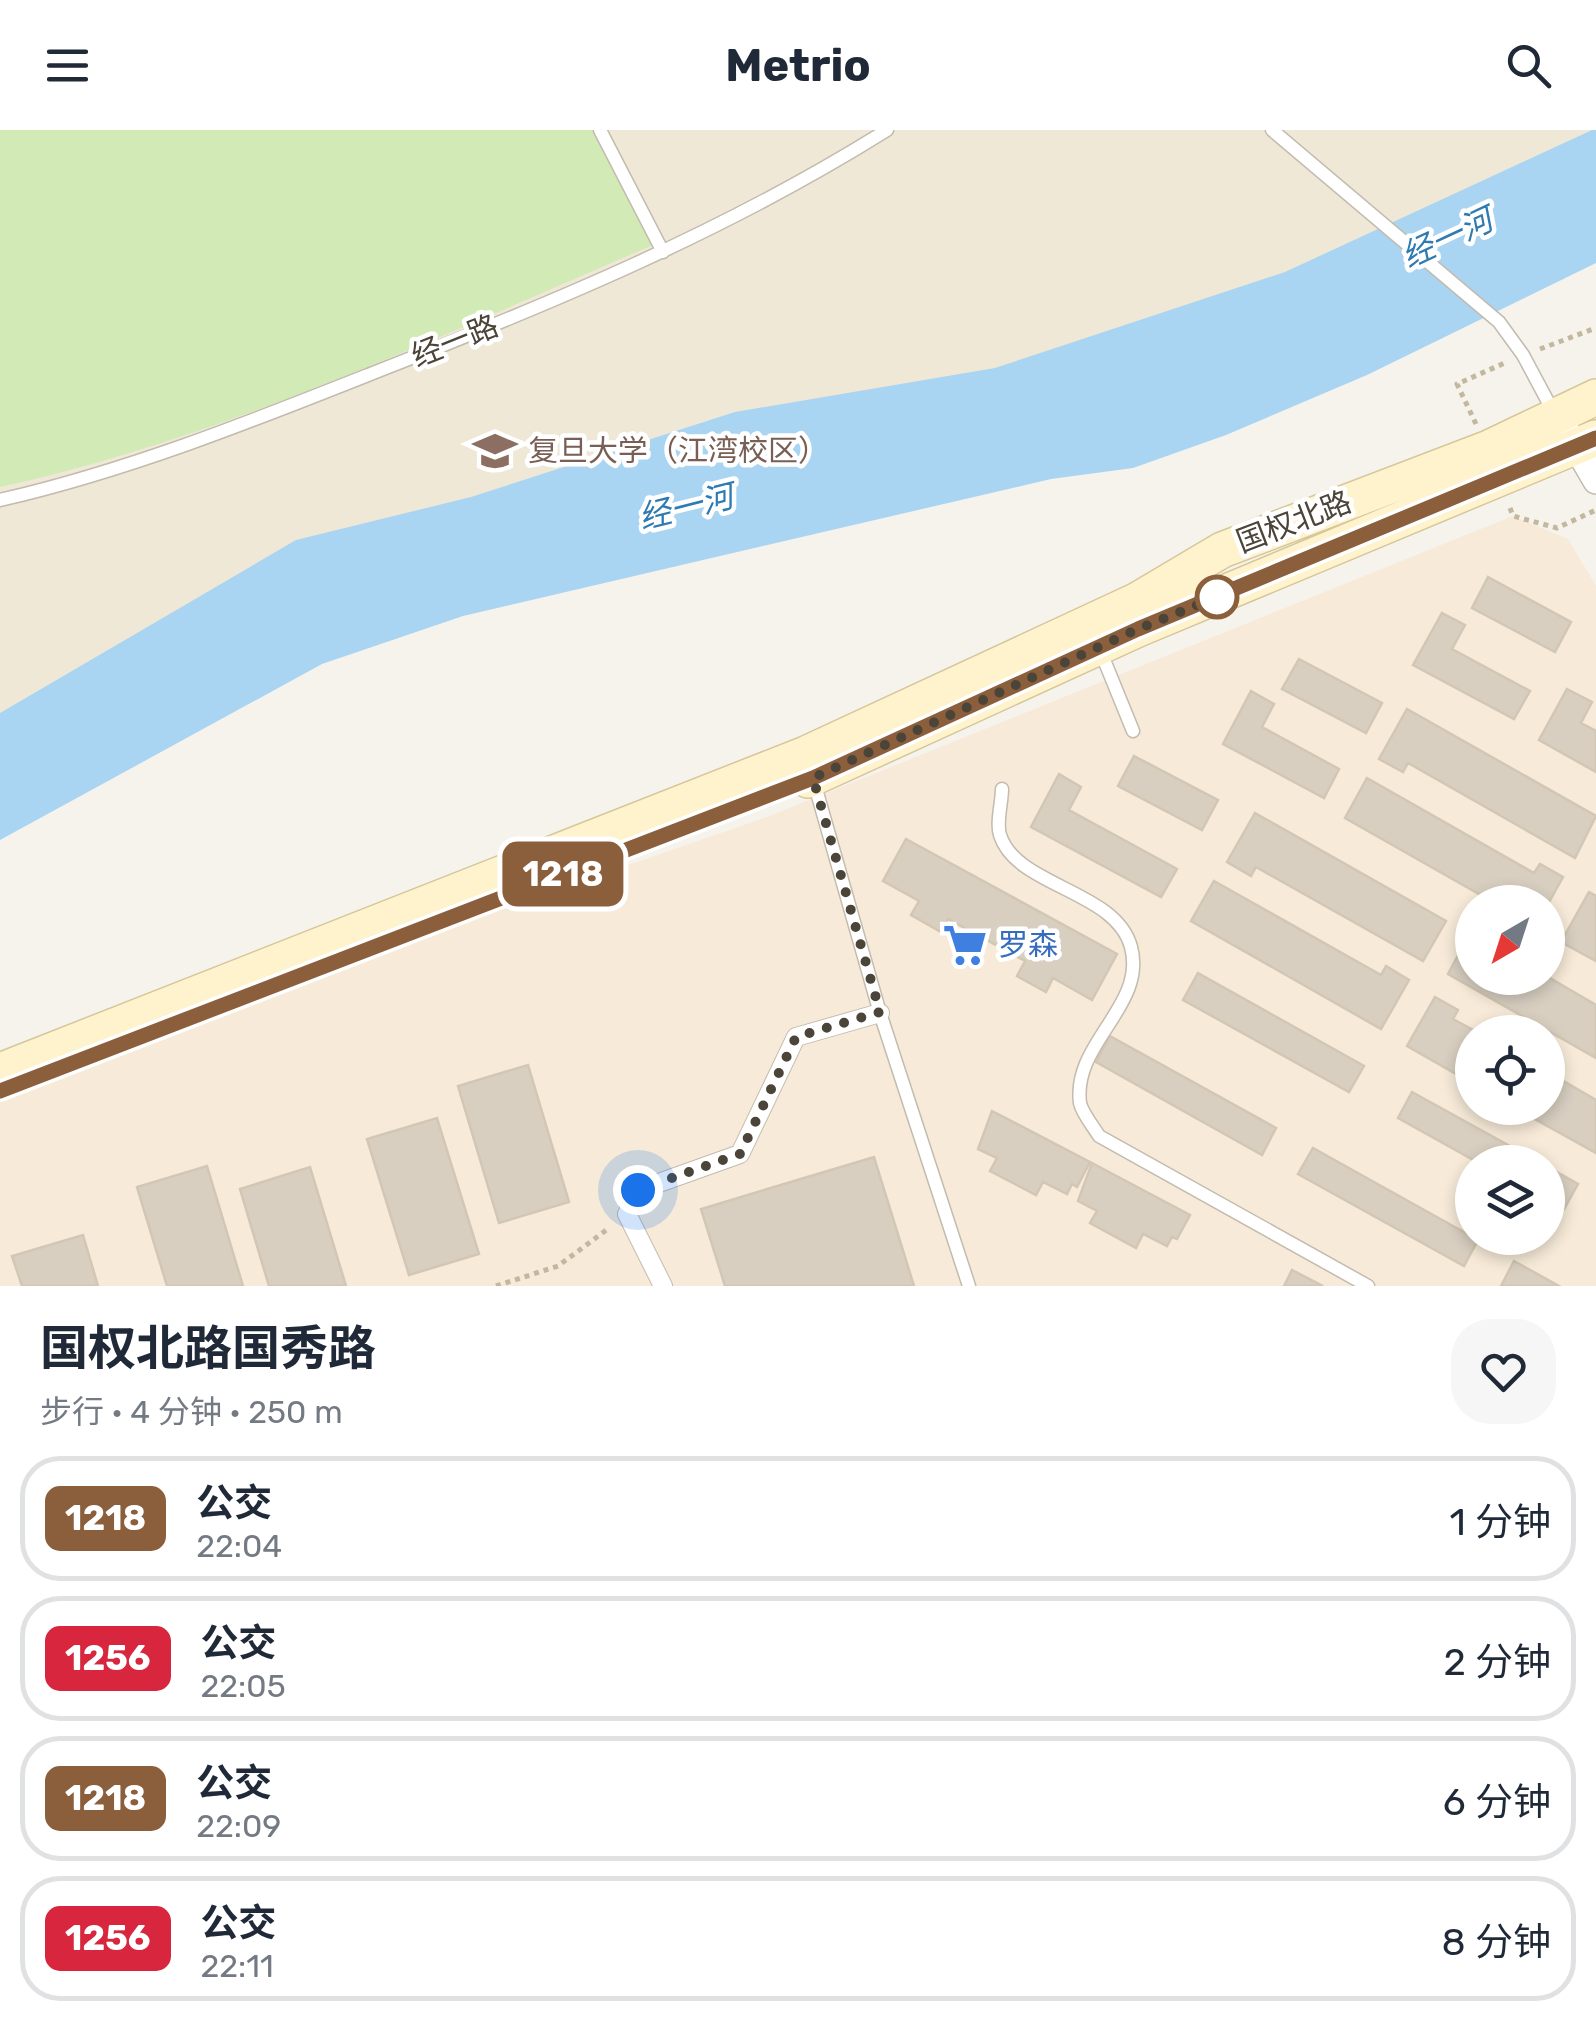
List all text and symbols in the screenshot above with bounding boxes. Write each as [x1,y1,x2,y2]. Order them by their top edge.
icon: menu [40,38,95,93]
icon: search [1501,38,1556,93]
text: Metrio [725,39,871,92]
water label: 经一河 [1395,198,1504,276]
street label: 经一路 [407,307,503,375]
school or university icon: 复旦大学（江湾校区） [471,427,519,475]
place label: 复旦大学（江湾校区） [528,433,828,469]
water label: 经一河 [635,476,743,537]
street label: 国权北路 [1232,484,1356,560]
unlabelled marker [1196,576,1238,618]
line badge: 1218 [493,842,633,906]
text: 1218 [522,853,604,895]
north arrow [1455,885,1565,995]
map controls [1455,885,1565,1255]
supermarket icon: 罗森 [941,921,989,969]
place label: 罗森 [998,927,1058,963]
button: locate [1455,1015,1565,1125]
button: layers [1455,1145,1565,1255]
your location [613,1165,663,1215]
button: heart [1451,1319,1556,1424]
text: 国权北路国秀路 [40,1320,376,1377]
text: 步行 · 4 分钟 · 250 m [40,1393,343,1431]
text: 公交 [196,1480,272,1526]
text: 1218 [65,1497,146,1539]
text: 1 分钟 [1449,1499,1551,1545]
text: 22:04 [196,1527,282,1565]
text: 公交 [201,1620,277,1666]
text: 1256 [65,1637,151,1679]
text: 2 分钟 [1443,1639,1551,1685]
text: 22:05 [201,1667,286,1705]
text: 公交 [196,1760,272,1806]
text: 1218 [65,1777,146,1819]
text: 6 分钟 [1443,1779,1551,1825]
text: 22:09 [196,1807,281,1845]
text: 公交 [201,1900,277,1946]
text: 1256 [65,1917,151,1959]
text: 8 分钟 [1442,1919,1551,1965]
text: 22:11 [201,1947,274,1985]

